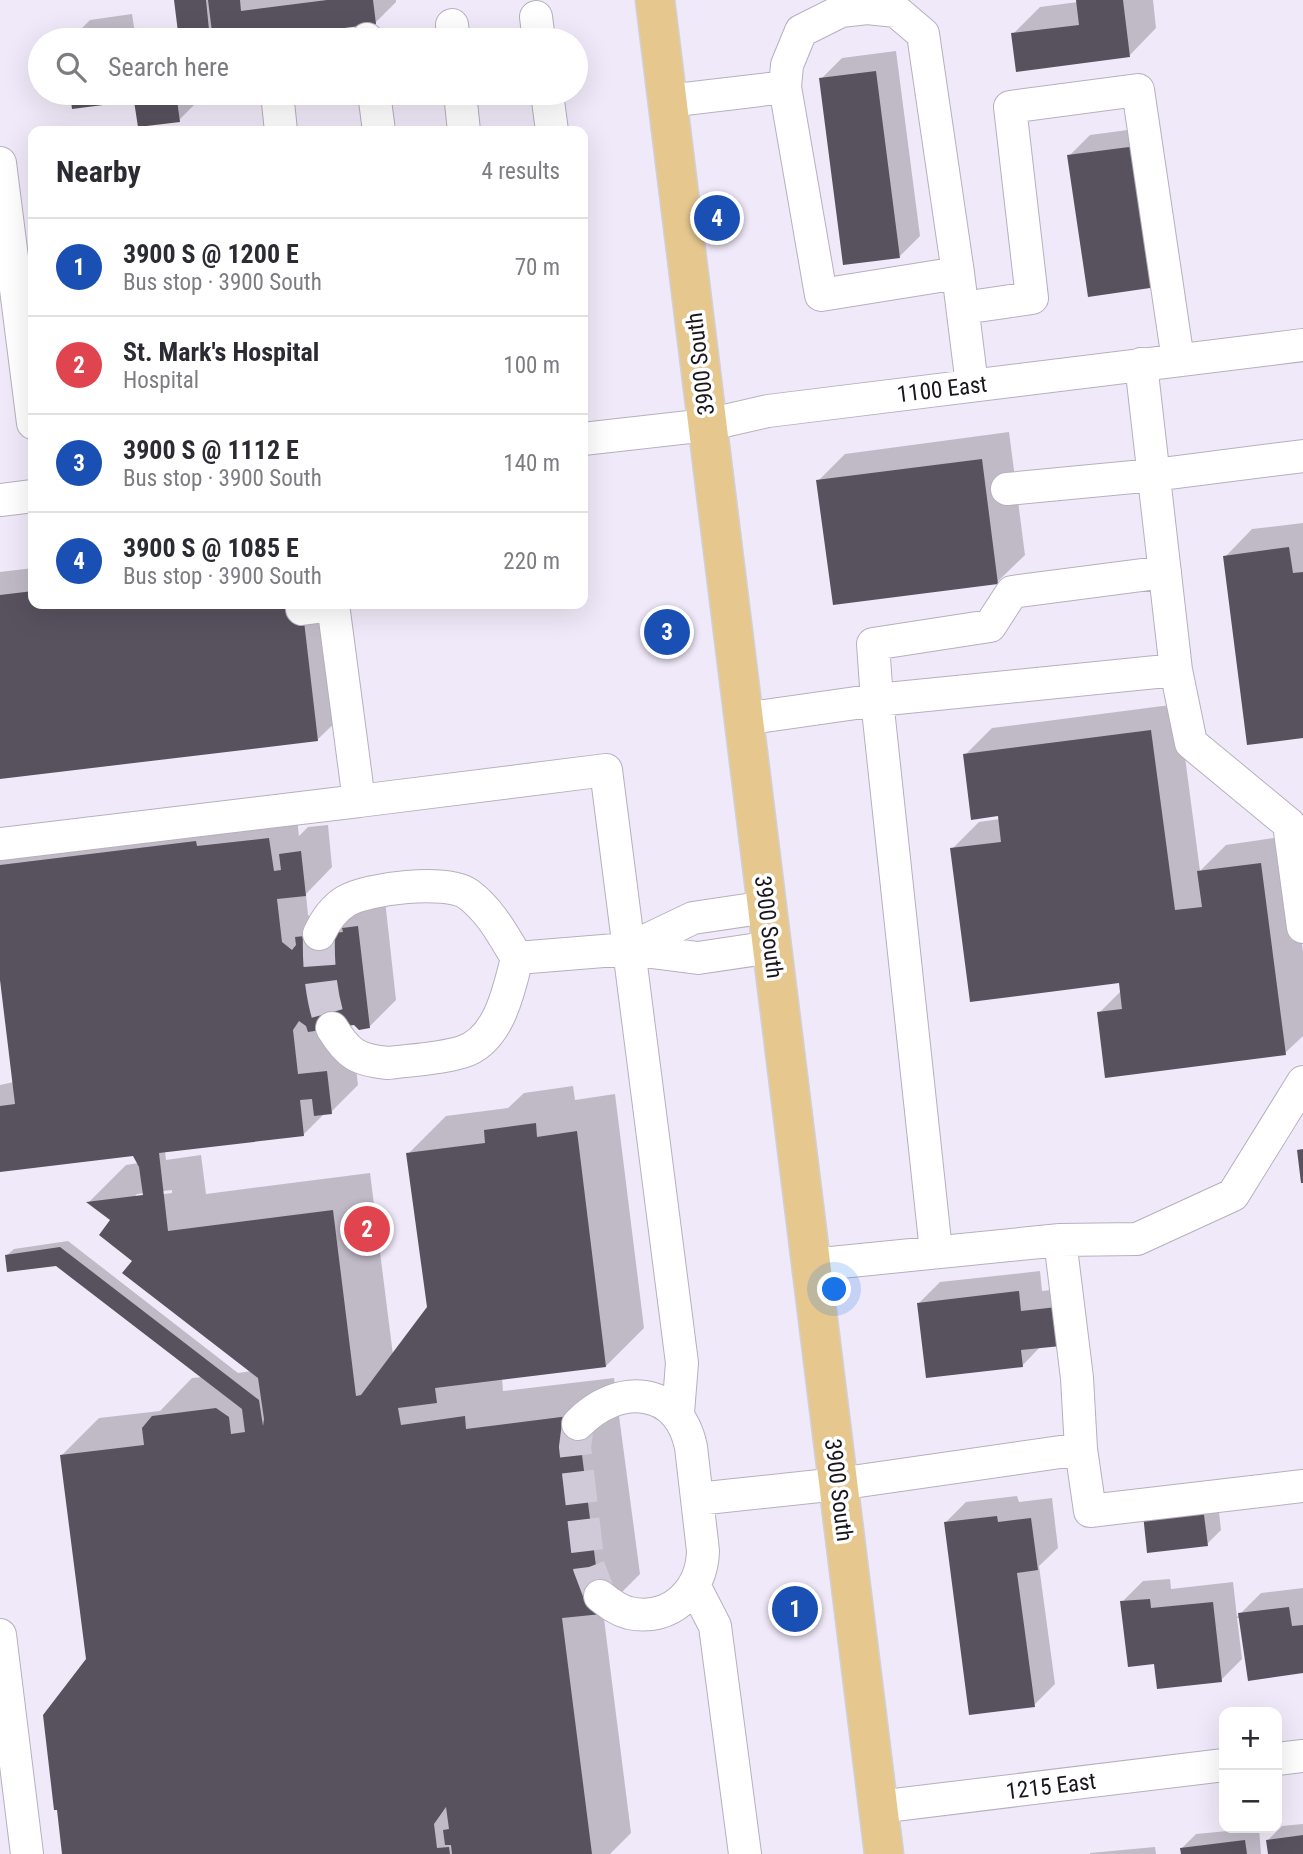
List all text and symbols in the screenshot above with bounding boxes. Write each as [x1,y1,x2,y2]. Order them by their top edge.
search box [28,28,588,105]
icon: search [52,48,90,86]
text: Search here [108,52,229,82]
text: Nearby [56,154,141,189]
text: 4 results [482,158,560,185]
pin: 4 [694,192,740,244]
text: 3900 S @ 1200 E [123,239,299,269]
text: 1 [73,254,85,281]
text: 70 m [515,254,560,281]
text: Bus stop · 3900 South [123,269,322,296]
street label: 3900 South [681,311,720,417]
text: St. Mark's Hospital [123,337,319,367]
text: 2 [73,352,85,379]
text: 100 m [503,352,560,379]
text: Hospital [123,367,199,394]
street label: 1100 East [896,371,989,408]
text: 3900 S @ 1112 E [123,435,299,465]
text: 3 [73,450,85,477]
text: 140 m [503,450,560,477]
text: Bus stop · 3900 South [123,465,322,492]
text: 3900 S @ 1085 E [123,533,299,563]
text: 4 [73,548,85,575]
text: 220 m [503,548,560,575]
text: Bus stop · 3900 South [123,563,322,590]
pin: 3 [644,606,690,658]
street label: 3900 South [749,874,788,980]
pin: 2 [344,1203,390,1255]
your location [817,1272,851,1306]
street label: 3900 South [819,1437,858,1543]
pin: 1 [772,1583,818,1635]
map controls [1219,1707,1282,1833]
button: + [1219,1707,1282,1770]
street label: 1215 East [1005,1768,1098,1805]
button: − [1219,1770,1282,1833]

